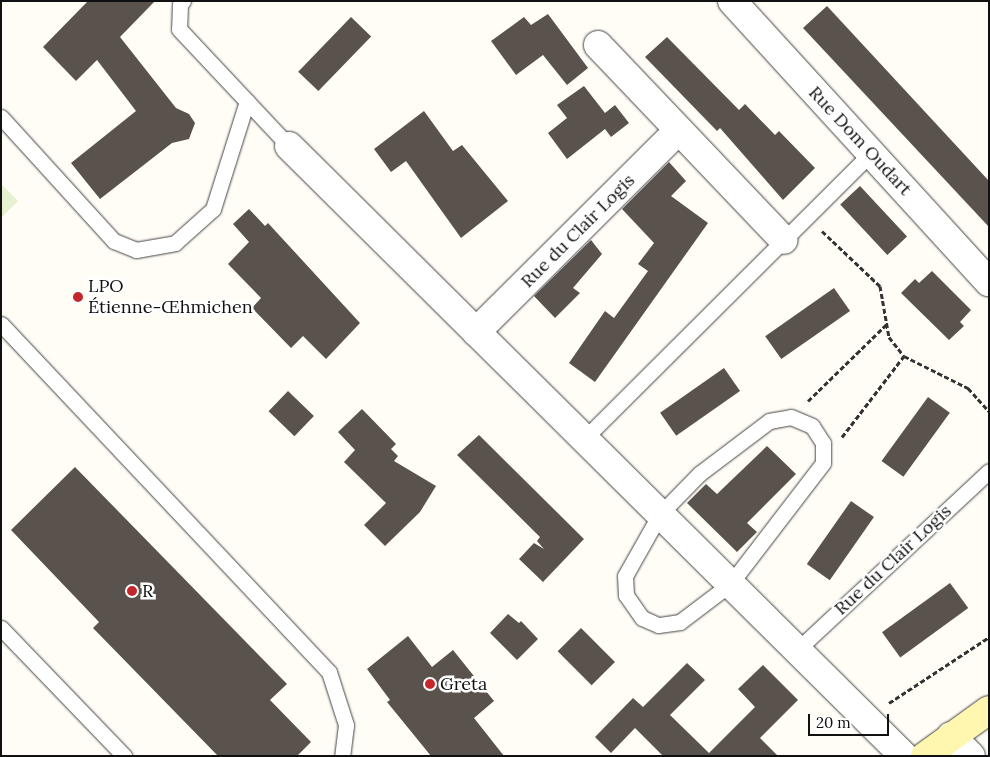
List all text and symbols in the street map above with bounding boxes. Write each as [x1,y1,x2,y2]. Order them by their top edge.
street label: Rue Dom Oudart [804,82,916,200]
street label: Rue du Clair Logis [517,170,639,292]
place label: LPO Étienne-Œhmichen [88,276,253,318]
marker: LPO Étienne-Œhmichen [72,291,84,303]
street label: Rue du Clair Logis [830,500,956,620]
place label: R [142,580,153,602]
marker: R [126,585,138,597]
place label: Greta [440,673,487,695]
marker: Greta [424,678,436,690]
scale bar [810,704,891,736]
text: 20 m [816,713,851,732]

